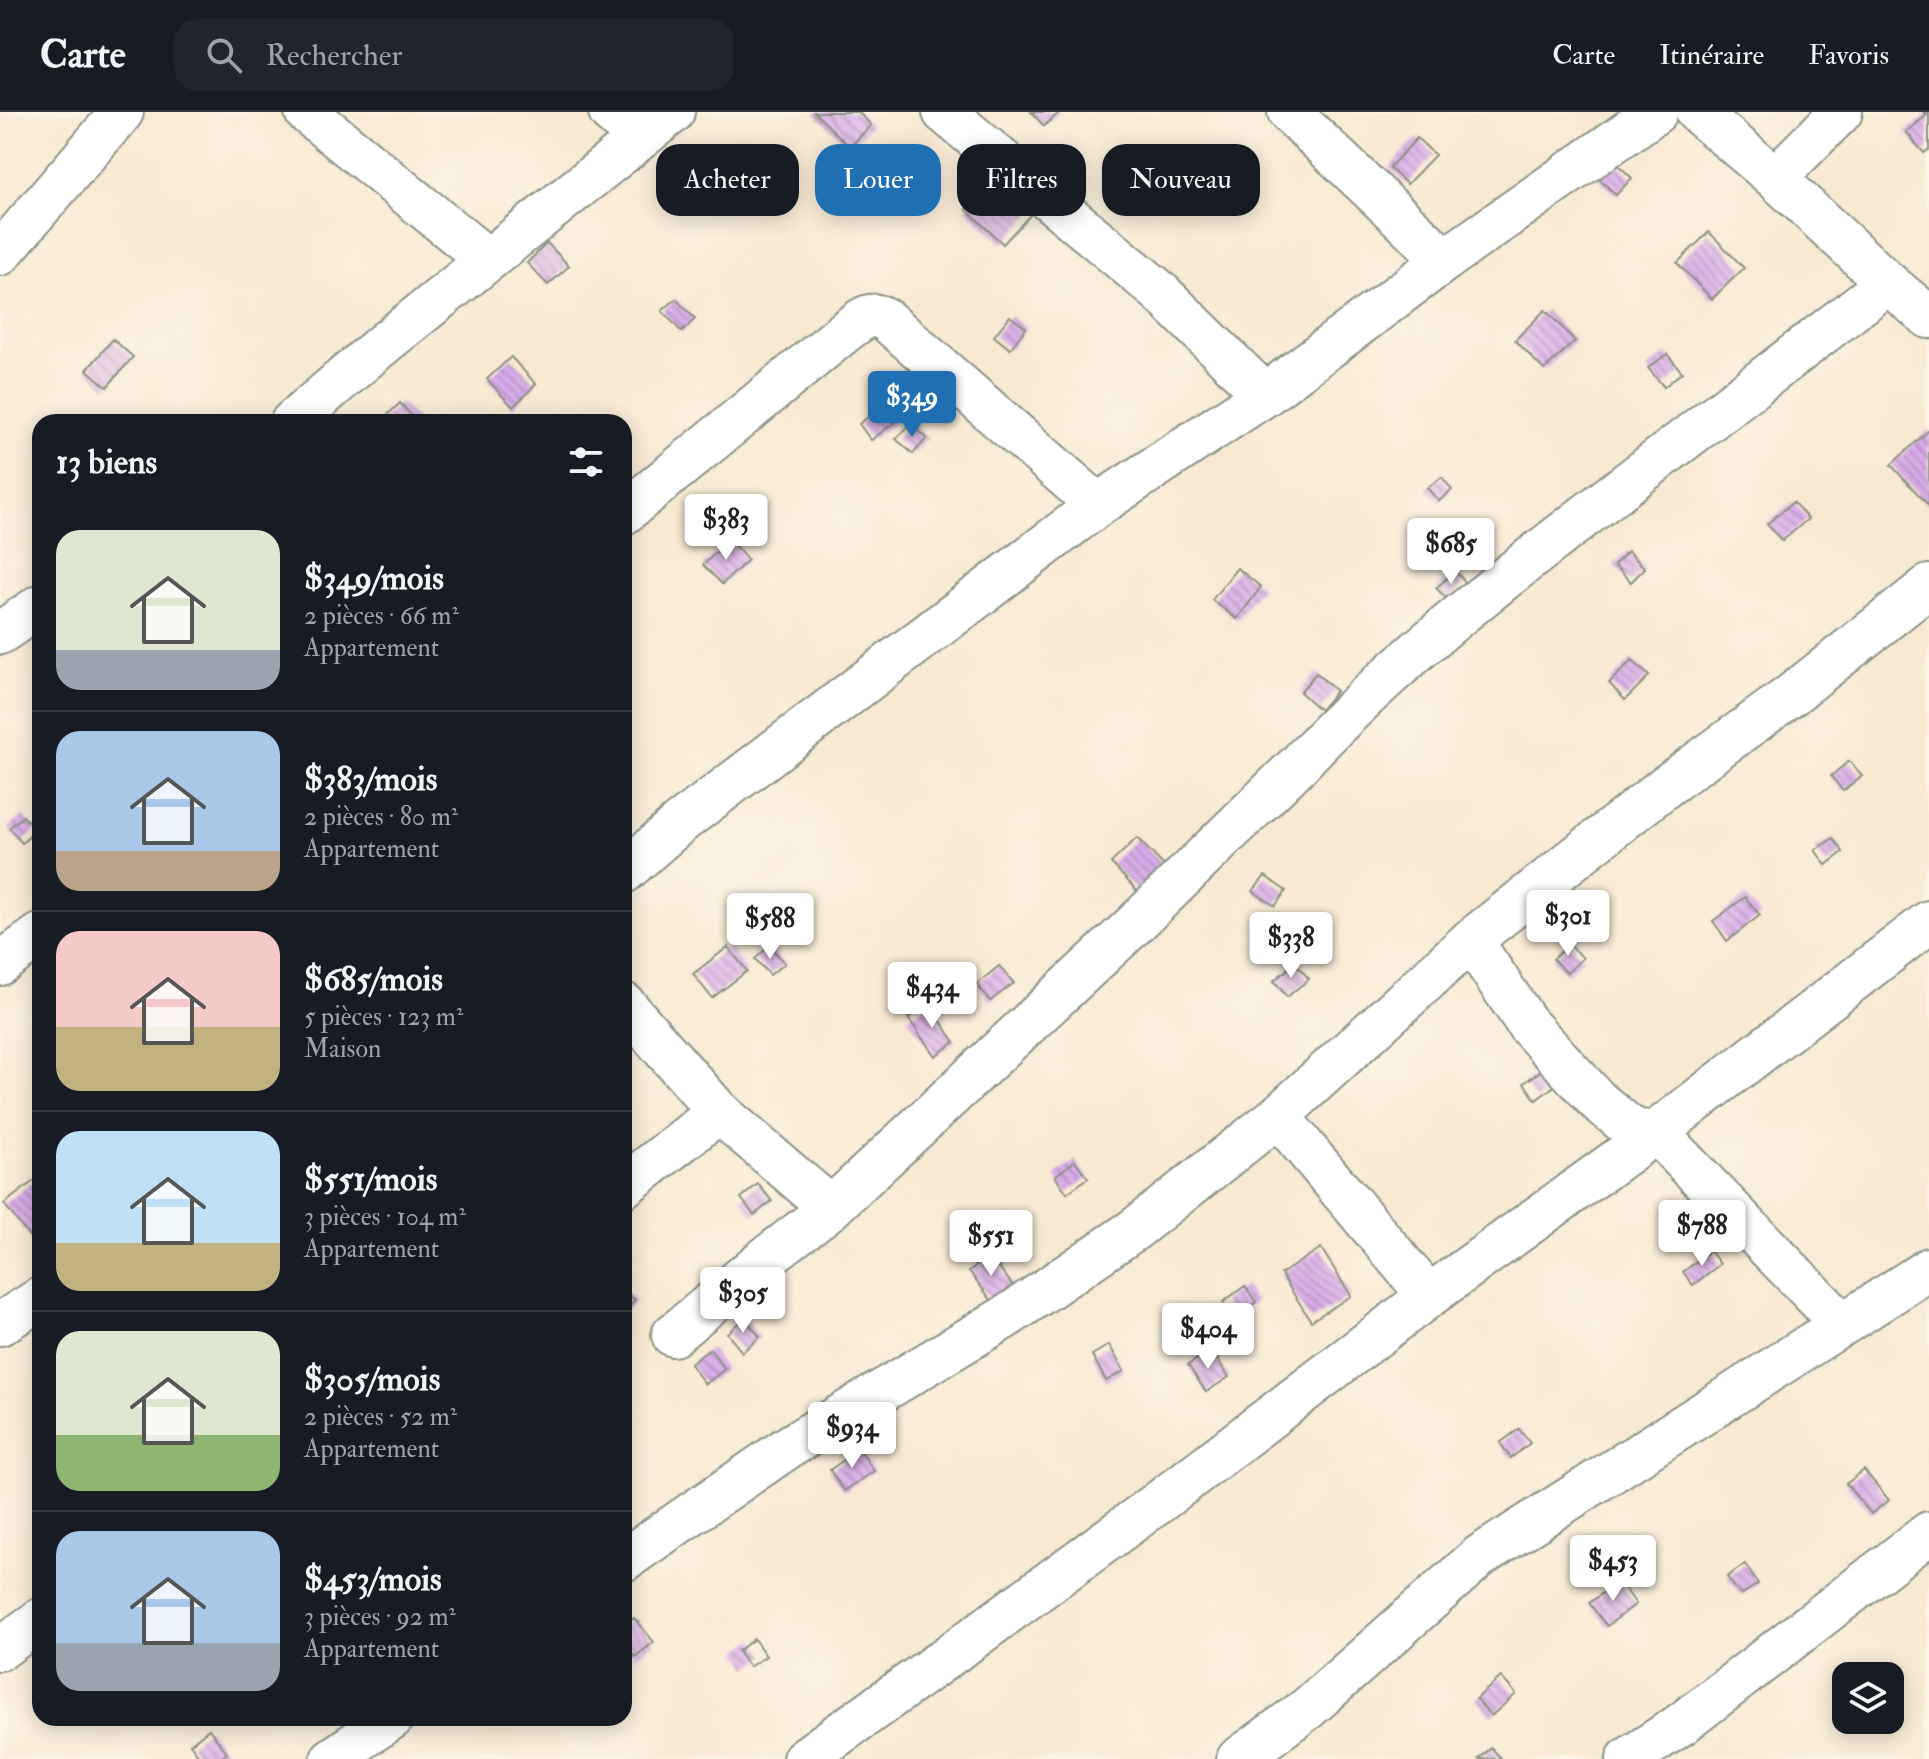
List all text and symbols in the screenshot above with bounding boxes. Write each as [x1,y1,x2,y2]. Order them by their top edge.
search box [174,19,734,91]
text: Carte [40,31,126,79]
icon: search [202,33,246,77]
text: Rechercher [266,37,402,74]
text: Carte [1552,38,1615,73]
text: Itinéraire [1659,38,1764,73]
text: Favoris [1808,38,1889,73]
chip: Acheter [656,144,799,216]
chip: Louer [815,144,941,216]
chip: Filtres [957,144,1086,216]
chip: Nouveau [1102,144,1260,216]
pin: $349 [865,371,959,439]
text: $349 [886,381,938,413]
icon: filters [564,440,608,484]
text: 13 biens [56,441,157,484]
pin: $383 [679,494,773,562]
text: $383 [703,504,749,536]
pin: $685 [1404,518,1498,586]
text: $685 [1425,528,1477,560]
text: $349/mois [304,557,444,600]
icon: home [120,562,216,658]
text: 2 pièces · 66 m² [304,600,459,632]
text: Appartement [304,632,439,664]
text: $383/mois [304,758,437,801]
icon: home [120,763,216,859]
text: 2 pièces · 80 m² [304,801,458,833]
text: Appartement [304,833,439,865]
pin: $301 [1521,890,1615,958]
pin: $588 [723,893,817,961]
text: $301 [1544,900,1592,932]
text: $588 [745,903,795,935]
pin: $338 [1244,912,1338,980]
text: $338 [1268,922,1314,954]
text: $685/mois [304,958,443,1001]
pin: $434 [885,962,979,1030]
icon: home [120,963,216,1059]
text: $434 [906,972,958,1004]
text: 5 pièces · 123 m² [304,1001,463,1033]
text: Maison [304,1033,381,1065]
text: $551/mois [304,1158,437,1201]
icon: home [120,1163,216,1259]
pin: $788 [1655,1200,1749,1268]
text: 3 pièces · 104 m² [304,1201,466,1233]
pin: $551 [944,1210,1038,1278]
text: $788 [1676,1210,1728,1242]
text: $551 [968,1220,1014,1252]
text: Appartement [304,1233,439,1265]
pin: $305 [696,1267,790,1335]
text: $305 [718,1277,768,1309]
pin: $404 [1161,1303,1255,1371]
text: $404 [1180,1313,1236,1345]
text: $305/mois [304,1358,440,1401]
icon: home [120,1363,216,1459]
text: 2 pièces · 52 m² [304,1401,457,1433]
pin: $934 [805,1402,899,1470]
text: $934 [826,1412,878,1444]
text: Appartement [304,1433,439,1465]
pin: $453 [1566,1535,1660,1603]
text: $453 [1588,1545,1638,1577]
text: $453/mois [304,1558,442,1601]
icon: home [120,1563,216,1659]
text: 3 pièces · 92 m² [304,1601,456,1633]
text: Appartement [304,1633,439,1665]
map controls [1832,1662,1904,1734]
button: layers [1832,1662,1904,1734]

